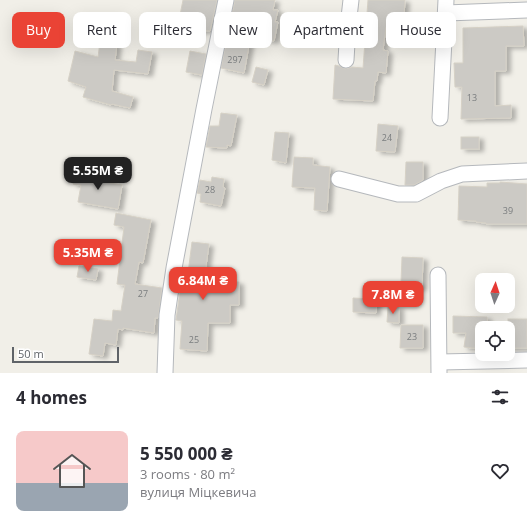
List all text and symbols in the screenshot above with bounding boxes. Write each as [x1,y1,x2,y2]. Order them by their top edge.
chip: Buy [12,12,65,48]
chip: Rent [73,12,131,48]
chip: Filters [139,12,206,48]
chip: New [214,12,272,48]
chip: Apartment [280,12,378,48]
chip: House [386,12,456,48]
house number: 297 [227,53,243,66]
house number: 13 [467,91,477,104]
house number: 24 [382,131,392,144]
pin: 5.55M ₴ [61,157,135,191]
text: 5.55M ₴ [73,161,123,179]
house number: 28 [205,183,215,196]
house number: 39 [503,204,513,217]
pin: 5.35M ₴ [51,239,125,273]
text: 5.35M ₴ [63,243,113,261]
pin: 6.84M ₴ [166,267,240,301]
text: 6.84M ₴ [178,271,228,289]
north arrow [475,273,515,313]
map controls [475,273,515,361]
pin: 7.8M ₴ [360,281,426,315]
text: 7.8M ₴ [372,285,414,303]
house number: 27 [138,287,148,300]
button: locate [475,321,515,361]
house number: 23 [407,330,417,343]
house number: 25 [189,333,199,346]
scale bar [12,345,119,364]
text: 50 m [18,346,44,361]
text: 4 homes [16,386,87,409]
icon: filters [489,386,511,408]
text: 5 550 000 ₴ [140,442,233,465]
icon: home [48,447,96,495]
icon: heart [489,460,511,482]
text: 3 rooms · 80 m² [140,465,235,483]
text: вулиця Міцкевича [140,483,256,501]

